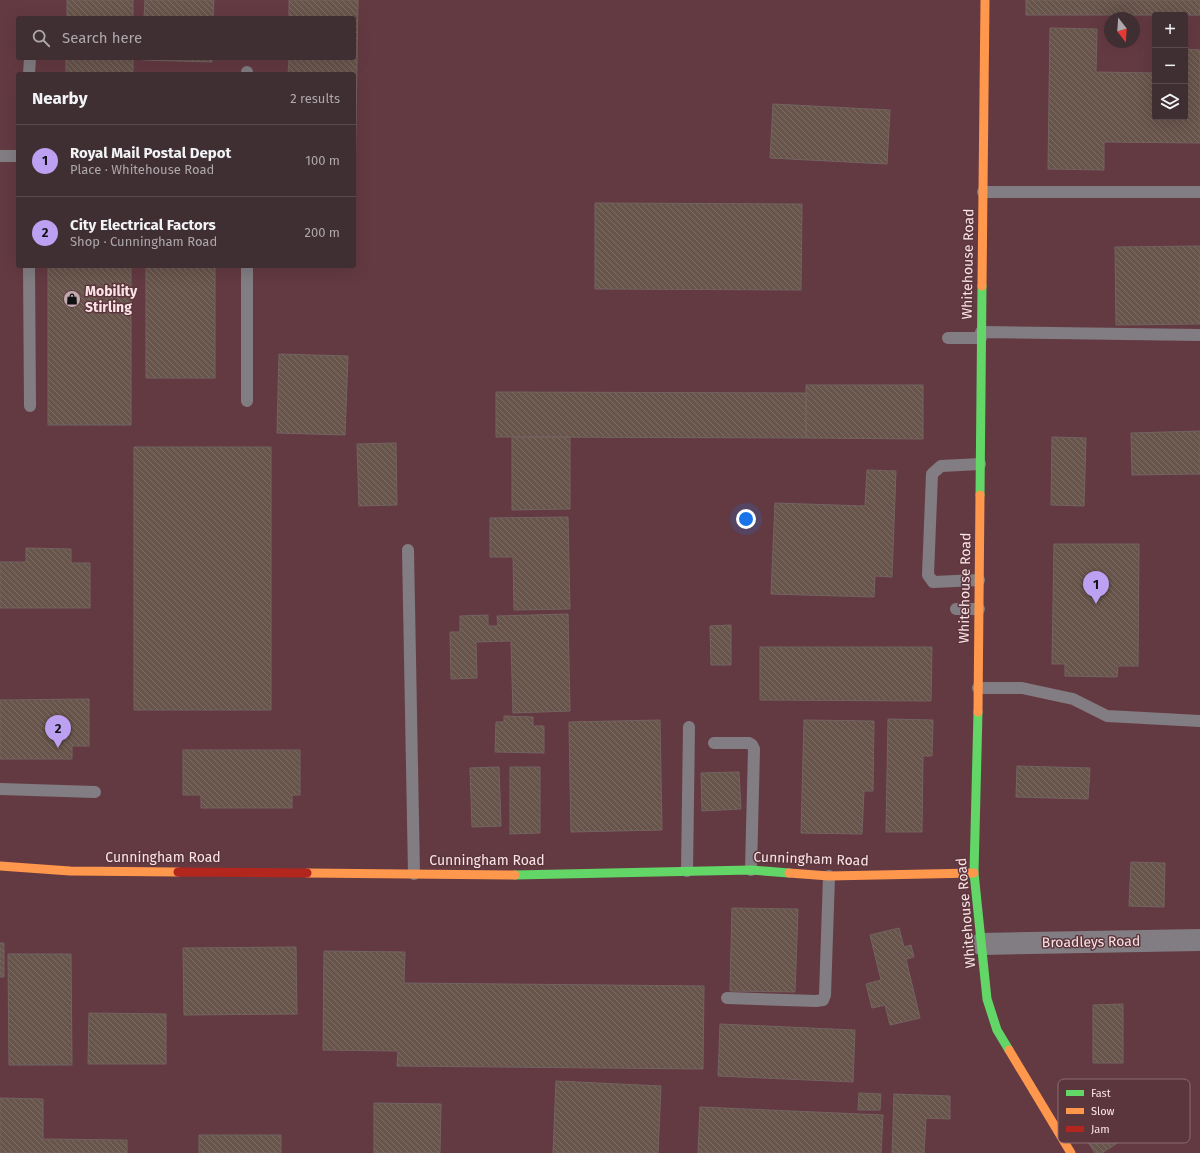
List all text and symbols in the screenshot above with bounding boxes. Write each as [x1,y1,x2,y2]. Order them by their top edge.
north arrow [1104,12,1140,48]
map controls [1152,12,1188,120]
button: + [1152,12,1188,48]
search box [16,16,356,60]
icon: search [30,27,52,49]
text: Search here [62,29,142,47]
button: − [1152,48,1188,84]
button: layers [1152,84,1188,120]
text: Nearby [32,88,87,109]
text: 2 results [290,91,340,106]
text: Royal Mail Postal Depot [70,144,231,162]
text: 1 [42,153,48,168]
text: 100 m [305,153,340,168]
text: Place · Whitehouse Road [70,162,214,177]
street label: Whitehouse Road [959,208,977,320]
text: City Electrical Factors [70,216,216,234]
text: 2 [42,225,48,240]
text: 200 m [304,225,340,240]
text: Shop · Cunningham Road [70,234,217,249]
place label: Mobility Stirling [85,283,138,316]
shop icon: Mobility Stirling [62,289,82,309]
your location [736,509,756,529]
street label: Whitehouse Road [956,532,974,644]
pin: 1 [1083,571,1109,604]
pin: 2 [45,715,71,748]
street label: Cunningham Road [753,848,869,870]
street label: Cunningham Road [105,849,221,866]
street label: Cunningham Road [429,852,545,869]
street label: Whitehouse Road [953,857,979,969]
street label: Broadleys Road [1042,933,1140,951]
legend [1058,1079,1190,1143]
text: Fast [1091,1087,1111,1100]
text: Slow [1091,1105,1115,1118]
text: Jam [1091,1123,1110,1136]

